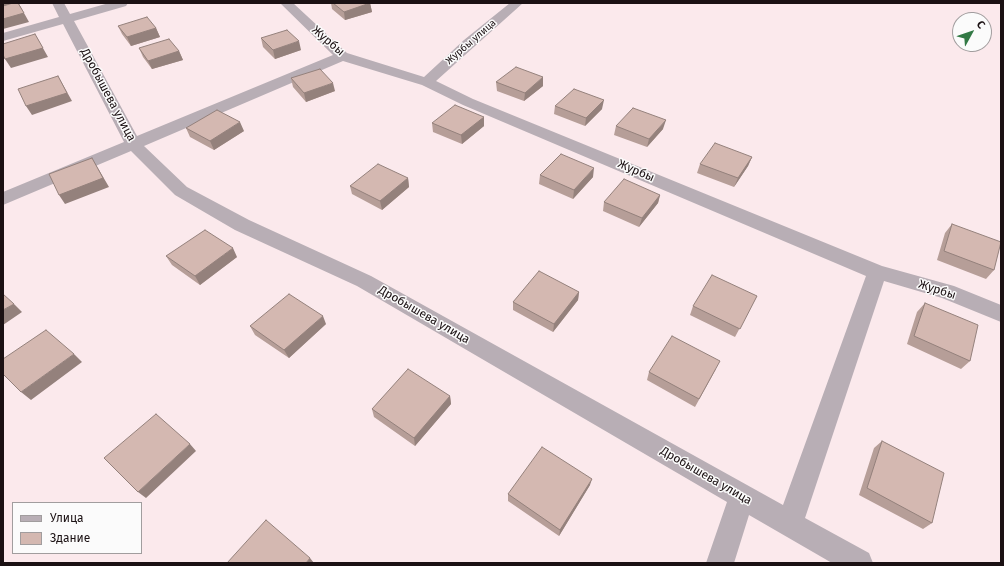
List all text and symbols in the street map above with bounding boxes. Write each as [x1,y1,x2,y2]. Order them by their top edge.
north arrow [952,12,992,52]
street label: Журбы улица [443,17,499,67]
text: С [974,18,988,31]
street label: Журбы [309,23,347,59]
street label: Дробышева улица [77,46,139,144]
street label: Журбы [615,157,657,185]
street label: Журбы [916,277,958,303]
street label: Дробышева улица [376,283,472,347]
street label: Дробышева улица [658,444,754,508]
legend [12,502,142,554]
text: Улица [50,511,84,525]
text: Здание [50,531,90,545]

